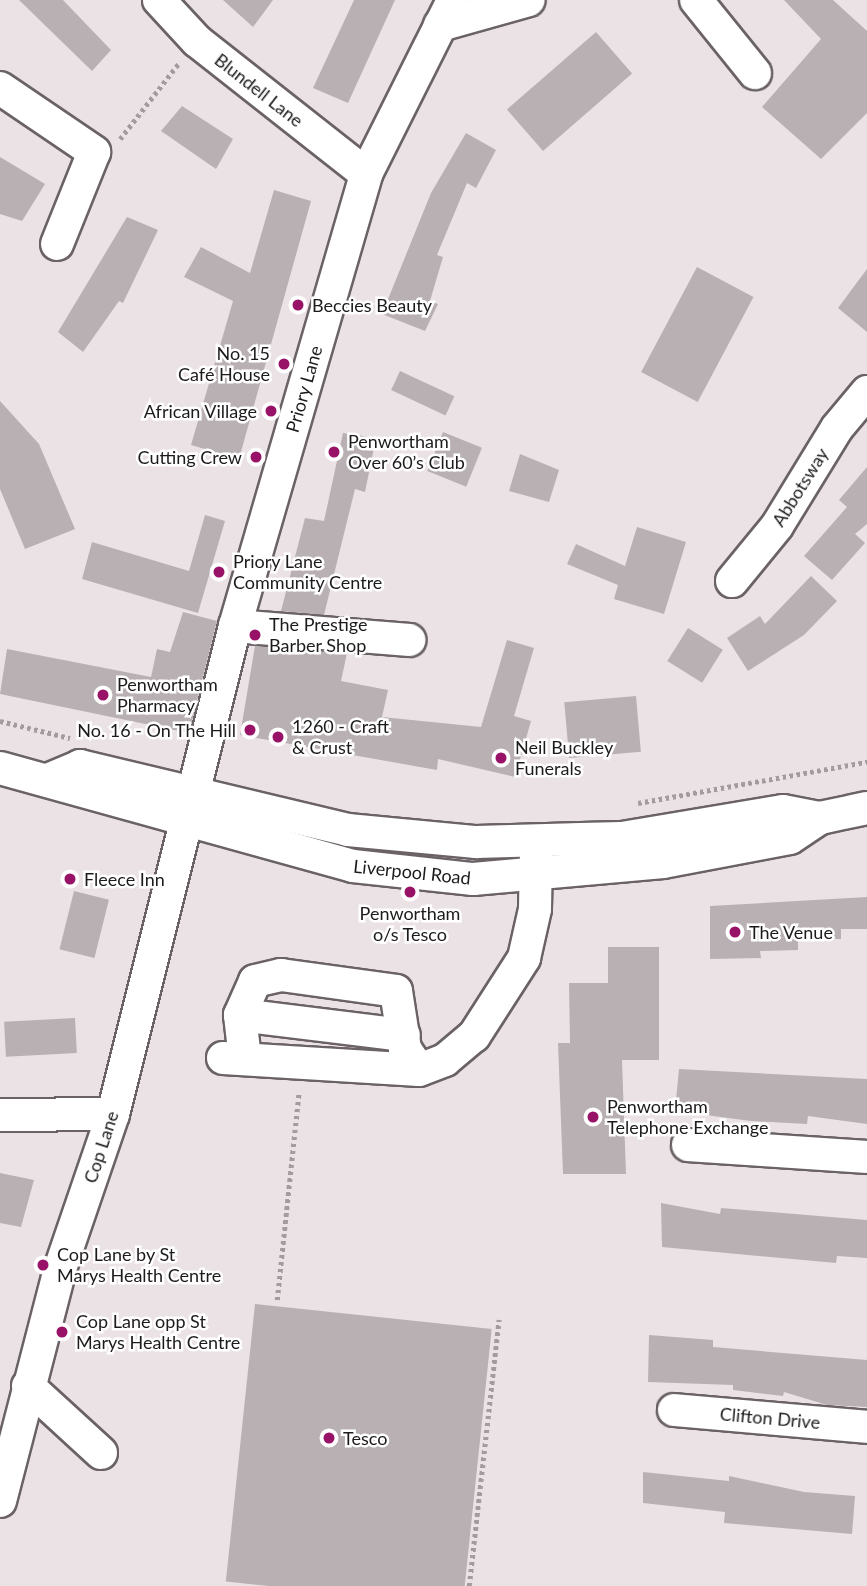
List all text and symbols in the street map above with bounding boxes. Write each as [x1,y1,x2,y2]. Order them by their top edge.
street label: Blundell Lane [211,49,307,131]
place label: Beccies Beauty [312,294,432,316]
marker: Beccies Beauty [290,297,306,313]
place label: No. 15 Café House [178,343,270,386]
street label: Priory Lane [281,343,327,435]
marker: No. 15 Café House [276,356,292,372]
place label: African Village [143,400,257,422]
marker: African Village [263,403,279,419]
place label: Penwortham Over 60’s Club [348,431,465,474]
marker: Penwortham Over 60’s Club [326,444,342,460]
street label: Abbotsway [767,444,833,530]
place label: Cutting Crew [138,446,242,468]
marker: Cutting Crew [248,449,264,465]
place label: Priory Lane Community Centre [233,551,383,594]
marker: Priory Lane Community Centre [211,564,227,580]
place label: The Prestige Barber Shop [269,614,368,656]
marker: The Prestige Barber Shop [247,627,263,643]
place label: Penwortham Pharmacy [117,674,218,716]
marker: Penwortham Pharmacy [95,687,111,703]
place label: 1260 - Craft & Crust [292,716,389,758]
place label: No. 16 - On The Hill [77,719,236,741]
marker: No. 16 - On The Hill [242,722,258,738]
marker: 1260 - Craft & Crust [270,729,286,745]
place label: Neil Buckley Funerals [515,737,613,780]
marker: Neil Buckley Funerals [493,750,509,766]
street label: Liverpool Road [352,855,472,889]
place label: Fleece Inn [84,868,165,890]
marker: Fleece Inn [62,871,78,887]
marker: Penwortham o/s Tesco [402,884,418,900]
place label: Penwortham o/s Tesco [360,903,460,946]
place label: The Venue [749,921,834,943]
marker: The Venue [727,924,743,940]
place label: Penwortham Telephone Exchange [607,1096,768,1138]
street label: Cop Lane [79,1108,123,1186]
marker: Penwortham Telephone Exchange [585,1109,601,1125]
place label: Cop Lane by St Marys Health Centre [57,1244,221,1286]
marker: Cop Lane by St Marys Health Centre [35,1257,51,1273]
place label: Cop Lane opp St Marys Health Centre [76,1311,240,1354]
marker: Cop Lane opp St Marys Health Centre [54,1324,70,1340]
street label: Clifton Drive [719,1403,821,1433]
place label: Tesco [343,1427,387,1449]
marker: Tesco [321,1430,337,1446]

